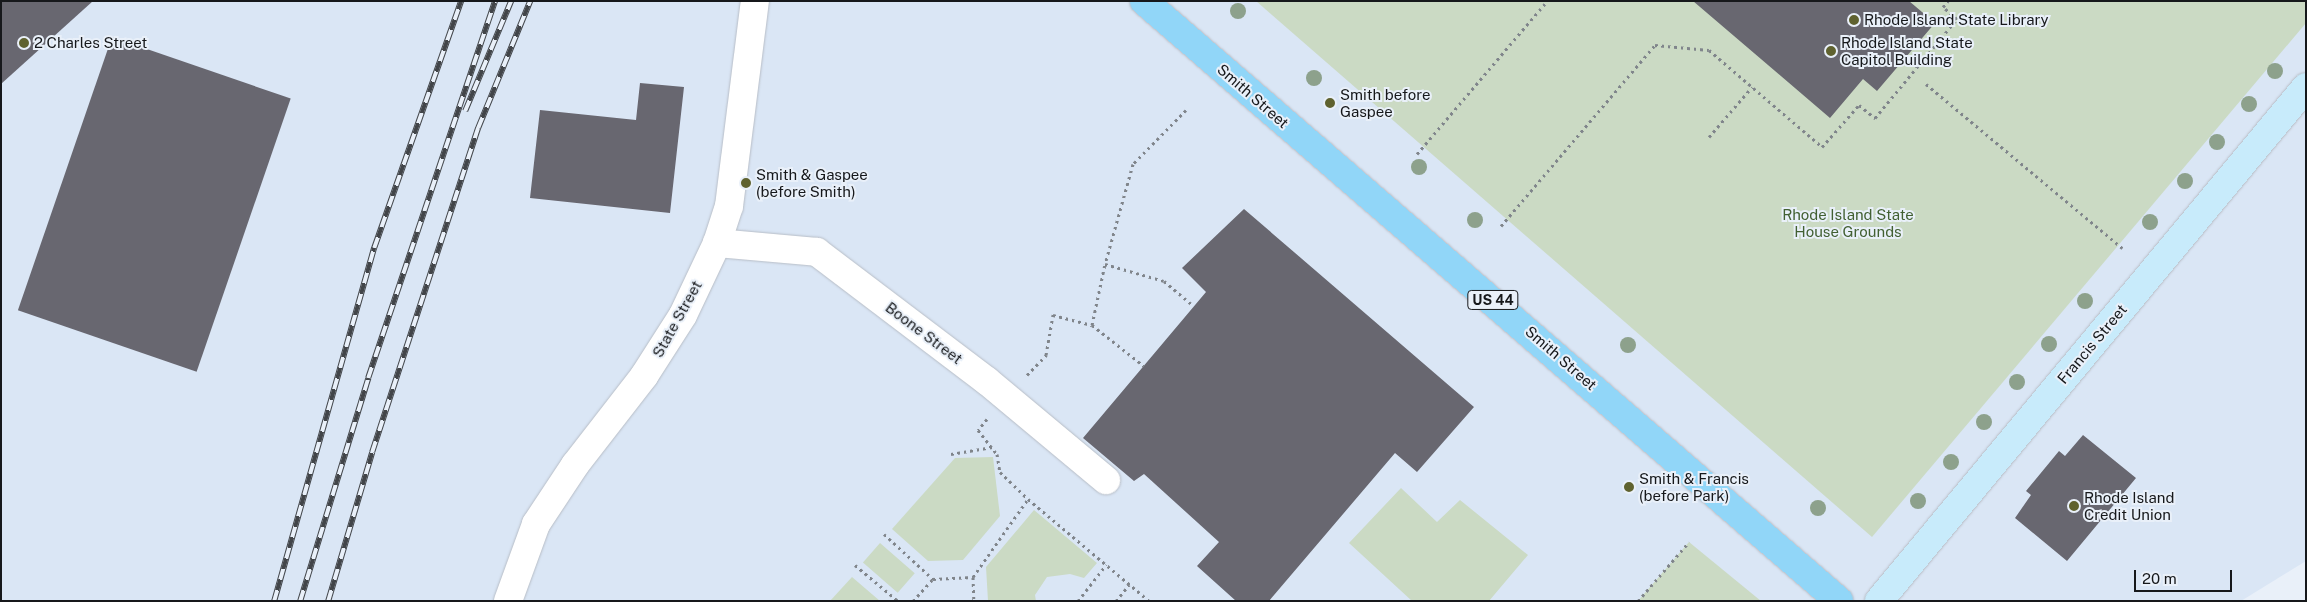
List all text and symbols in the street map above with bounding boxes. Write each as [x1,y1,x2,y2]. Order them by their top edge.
place label: Rhode Island State Library [1864,11,2049,29]
marker: Rhode Island State Library [1848,14,1860,26]
place label: Rhode Island State Capitol Building [1841,33,1973,68]
place label: 2 Charles Street [34,34,147,52]
marker: 2 Charles Street [18,37,30,49]
marker: Rhode Island State Capitol Building [1825,45,1837,57]
street label: Smith Street [1214,60,1292,132]
place label: Smith before Gaspee [1340,85,1431,120]
marker: Smith before Gaspee [1324,97,1336,109]
place label: Smith & Gaspee (before Smith) [756,165,868,200]
marker: Smith & Gaspee (before Smith) [740,177,752,189]
park label: Rhode Island State House Grounds [1782,205,1914,240]
street label: State Street [648,277,706,361]
road number: US 44 [1467,288,1519,312]
street label: Boone Street [882,298,966,368]
street label: Francis Street [2054,301,2130,387]
street label: Smith Street [1522,322,1600,394]
place label: Smith & Francis (before Park) [1639,469,1749,504]
marker: Smith & Francis (before Park) [1623,481,1635,493]
place label: Rhode Island Credit Union [2084,488,2174,523]
marker: Rhode Island Credit Union [2068,500,2080,512]
scale bar [2137,560,2234,592]
text: 20 m [2142,570,2177,587]

